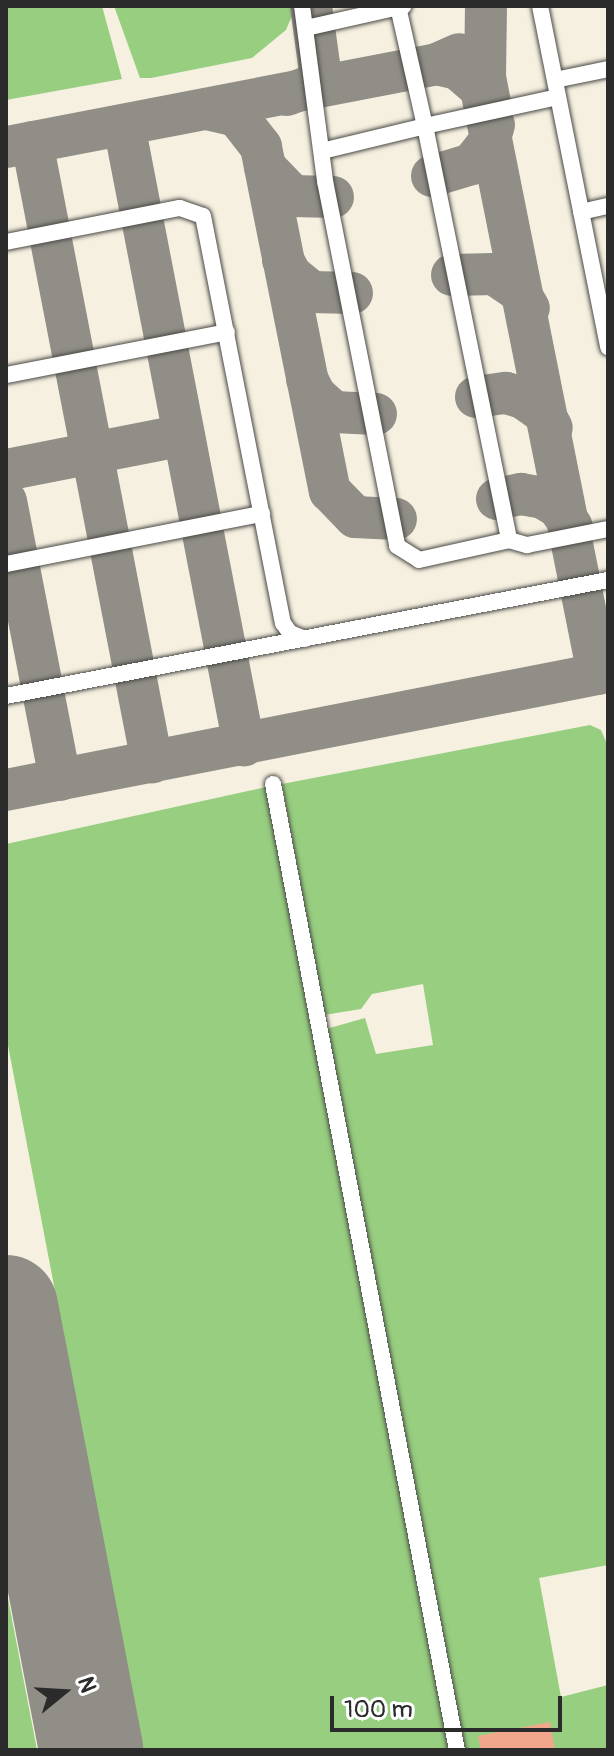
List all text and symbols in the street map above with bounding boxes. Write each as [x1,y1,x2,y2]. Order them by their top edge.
north arrow [24,1652,104,1732]
text: N [71,1673,102,1696]
scale bar [334,1680,566,1730]
text: 100 m [344,1695,413,1724]

